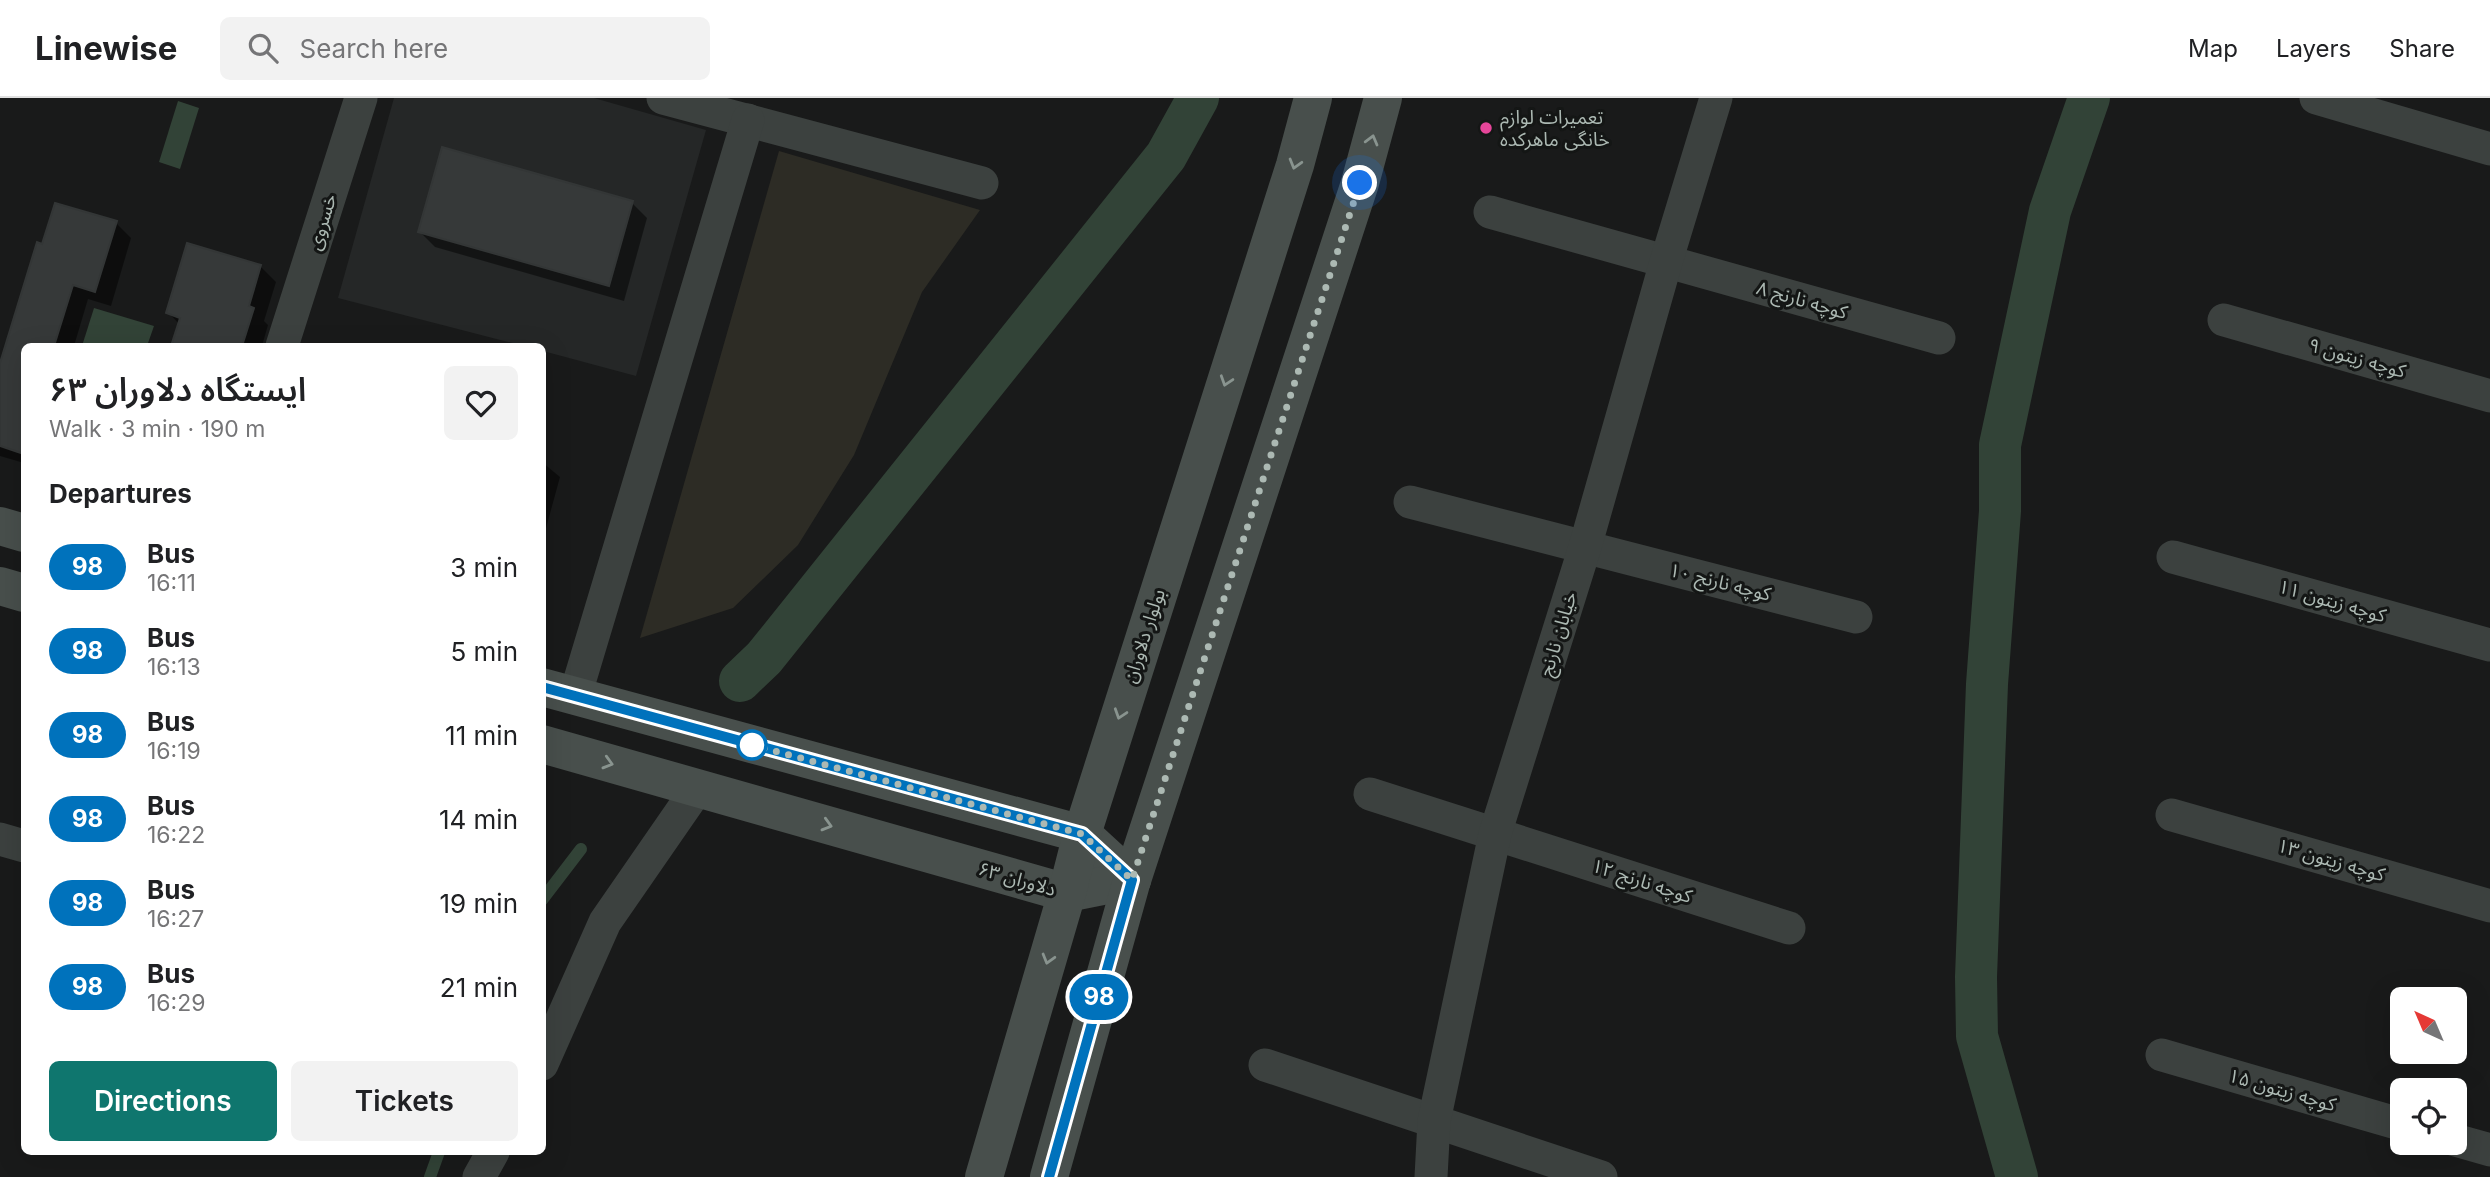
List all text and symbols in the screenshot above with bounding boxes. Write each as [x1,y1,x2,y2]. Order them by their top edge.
search box [220,17,710,80]
text: Linewise [35,28,178,68]
icon: search [244,29,282,67]
text: Search here [300,33,448,64]
text: Map [2188,34,2238,63]
text: Layers [2276,34,2351,63]
text: Share [2389,34,2455,63]
place label: تعمیرات لوازم خانگی ماهرکده [1500,106,1610,151]
marker: تعمیرات لوازم خانگی ماهرکده [1478,120,1494,136]
one-way arrow [1363,134,1378,146]
one-way arrow [1288,158,1303,170]
your location [1342,165,1377,200]
street label: خسروی [303,191,341,253]
street label: کوچه نارنج ۸ [1753,276,1851,327]
street label: کوچه زیتون ۹ [2305,333,2409,384]
button: heart [444,366,518,440]
text: ایستگاه دلاوران ۶۳ [49,369,306,409]
one-way arrow [1220,374,1234,386]
text: Walk · 3 min · 190 m [49,415,265,443]
text: Departures [49,478,192,509]
text: Bus [147,538,195,569]
text: 98 [72,552,103,581]
text: 3 min [450,552,518,583]
street label: کوچه نارنج ۱۰ [1666,558,1774,609]
text: 16:11 [147,569,196,597]
street label: کوچه زیتون ۱۱ [2275,575,2390,629]
street label: بولوار دلاوران [1118,586,1170,686]
street label: خیابان نارنج [1534,589,1585,680]
text: Bus [147,622,195,653]
text: 98 [72,636,103,665]
text: 5 min [450,636,518,667]
text: 16:13 [147,653,201,681]
text: Bus [147,706,195,737]
one-way arrow [1113,708,1128,720]
text: 98 [72,720,103,749]
text: 11 min [445,720,518,751]
unlabelled marker [737,730,767,760]
text: 16:19 [147,737,201,765]
one-way arrow [602,754,614,769]
text: Bus [147,790,195,821]
text: 98 [72,804,103,833]
text: 14 min [439,804,518,835]
one-way arrow [821,817,833,832]
text: 16:22 [147,821,205,849]
street label: کوچه زیتون ۱۳ [2274,834,2389,888]
street label: کوچه نارنج ۱۲ [1588,854,1696,911]
street label: دلاوران ۶۳ [975,857,1059,901]
text: Bus [147,874,195,905]
text: 98 [72,888,103,917]
text: 19 min [440,888,518,919]
text: 16:27 [147,905,204,933]
one-way arrow [1041,953,1056,965]
text: Bus [147,958,195,989]
text: 98 [72,972,103,1001]
text: 21 min [440,972,518,1003]
line badge: 98 [1068,974,1130,1020]
text: 98 [1083,982,1115,1011]
north arrow [2390,987,2468,1064]
map controls [2390,987,2467,1155]
text: 16:29 [147,989,206,1017]
button: Directions [49,1061,277,1141]
button: Tickets [291,1061,518,1141]
street label: کوچه زیتون ۱۵ [2225,1064,2340,1118]
button: locate [2390,1078,2467,1155]

